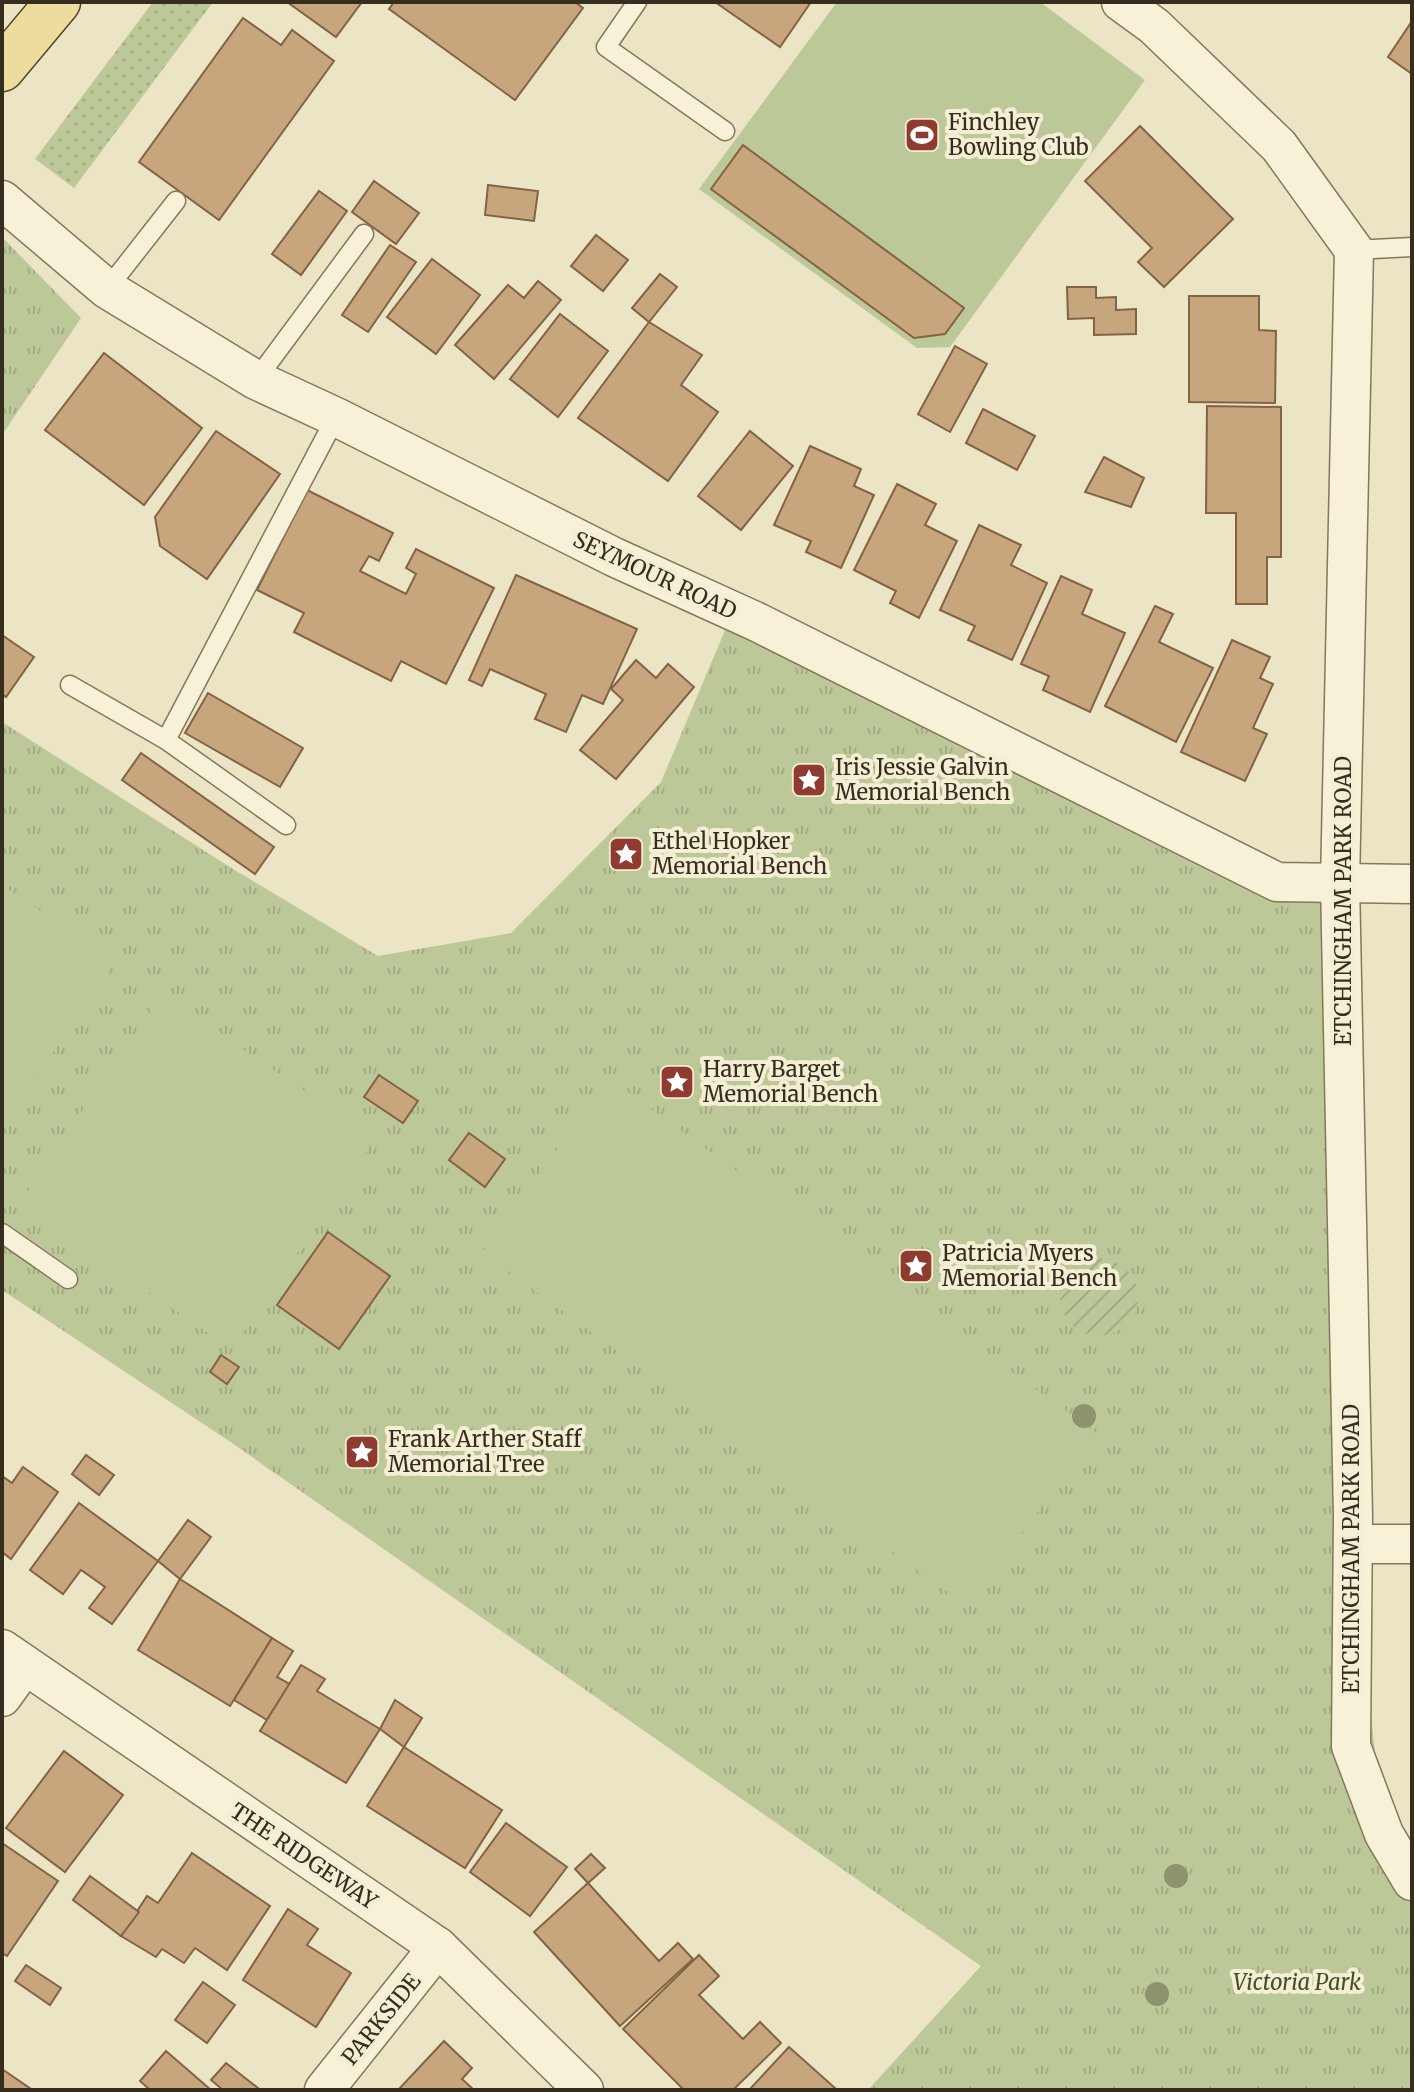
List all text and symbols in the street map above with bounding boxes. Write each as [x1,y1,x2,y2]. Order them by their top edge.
place label: Finchley Bowling Club [948,108,1089,161]
sports icon: Finchley Bowling Club [903,116,941,154]
street label: SEYMOUR ROAD [569,525,741,625]
place label: Iris Jessie Galvin Memorial Bench [835,753,1011,806]
street label: ETCHINGHAM PARK ROAD [1329,756,1357,1046]
place icon: Iris Jessie Galvin Memorial Bench [790,761,828,799]
place label: Ethel Hopker Memorial Bench [652,827,828,880]
place icon: Ethel Hopker Memorial Bench [607,835,645,873]
place label: Harry Barget Memorial Bench [703,1055,879,1108]
place icon: Harry Barget Memorial Bench [658,1063,696,1101]
place label: Patricia Myers Memorial Bench [942,1239,1118,1292]
place icon: Patricia Myers Memorial Bench [897,1247,935,1285]
street label: ETCHINGHAM PARK ROAD [1337,1404,1365,1694]
place label: Frank Arther Staff Memorial Tree [388,1425,583,1478]
place icon: Frank Arther Staff Memorial Tree [343,1433,381,1471]
street label: THE RIDGEWAY [225,1797,383,1916]
street label: PARKSIDE [336,1967,427,2071]
park label: Victoria Park [1233,1968,1361,1996]

